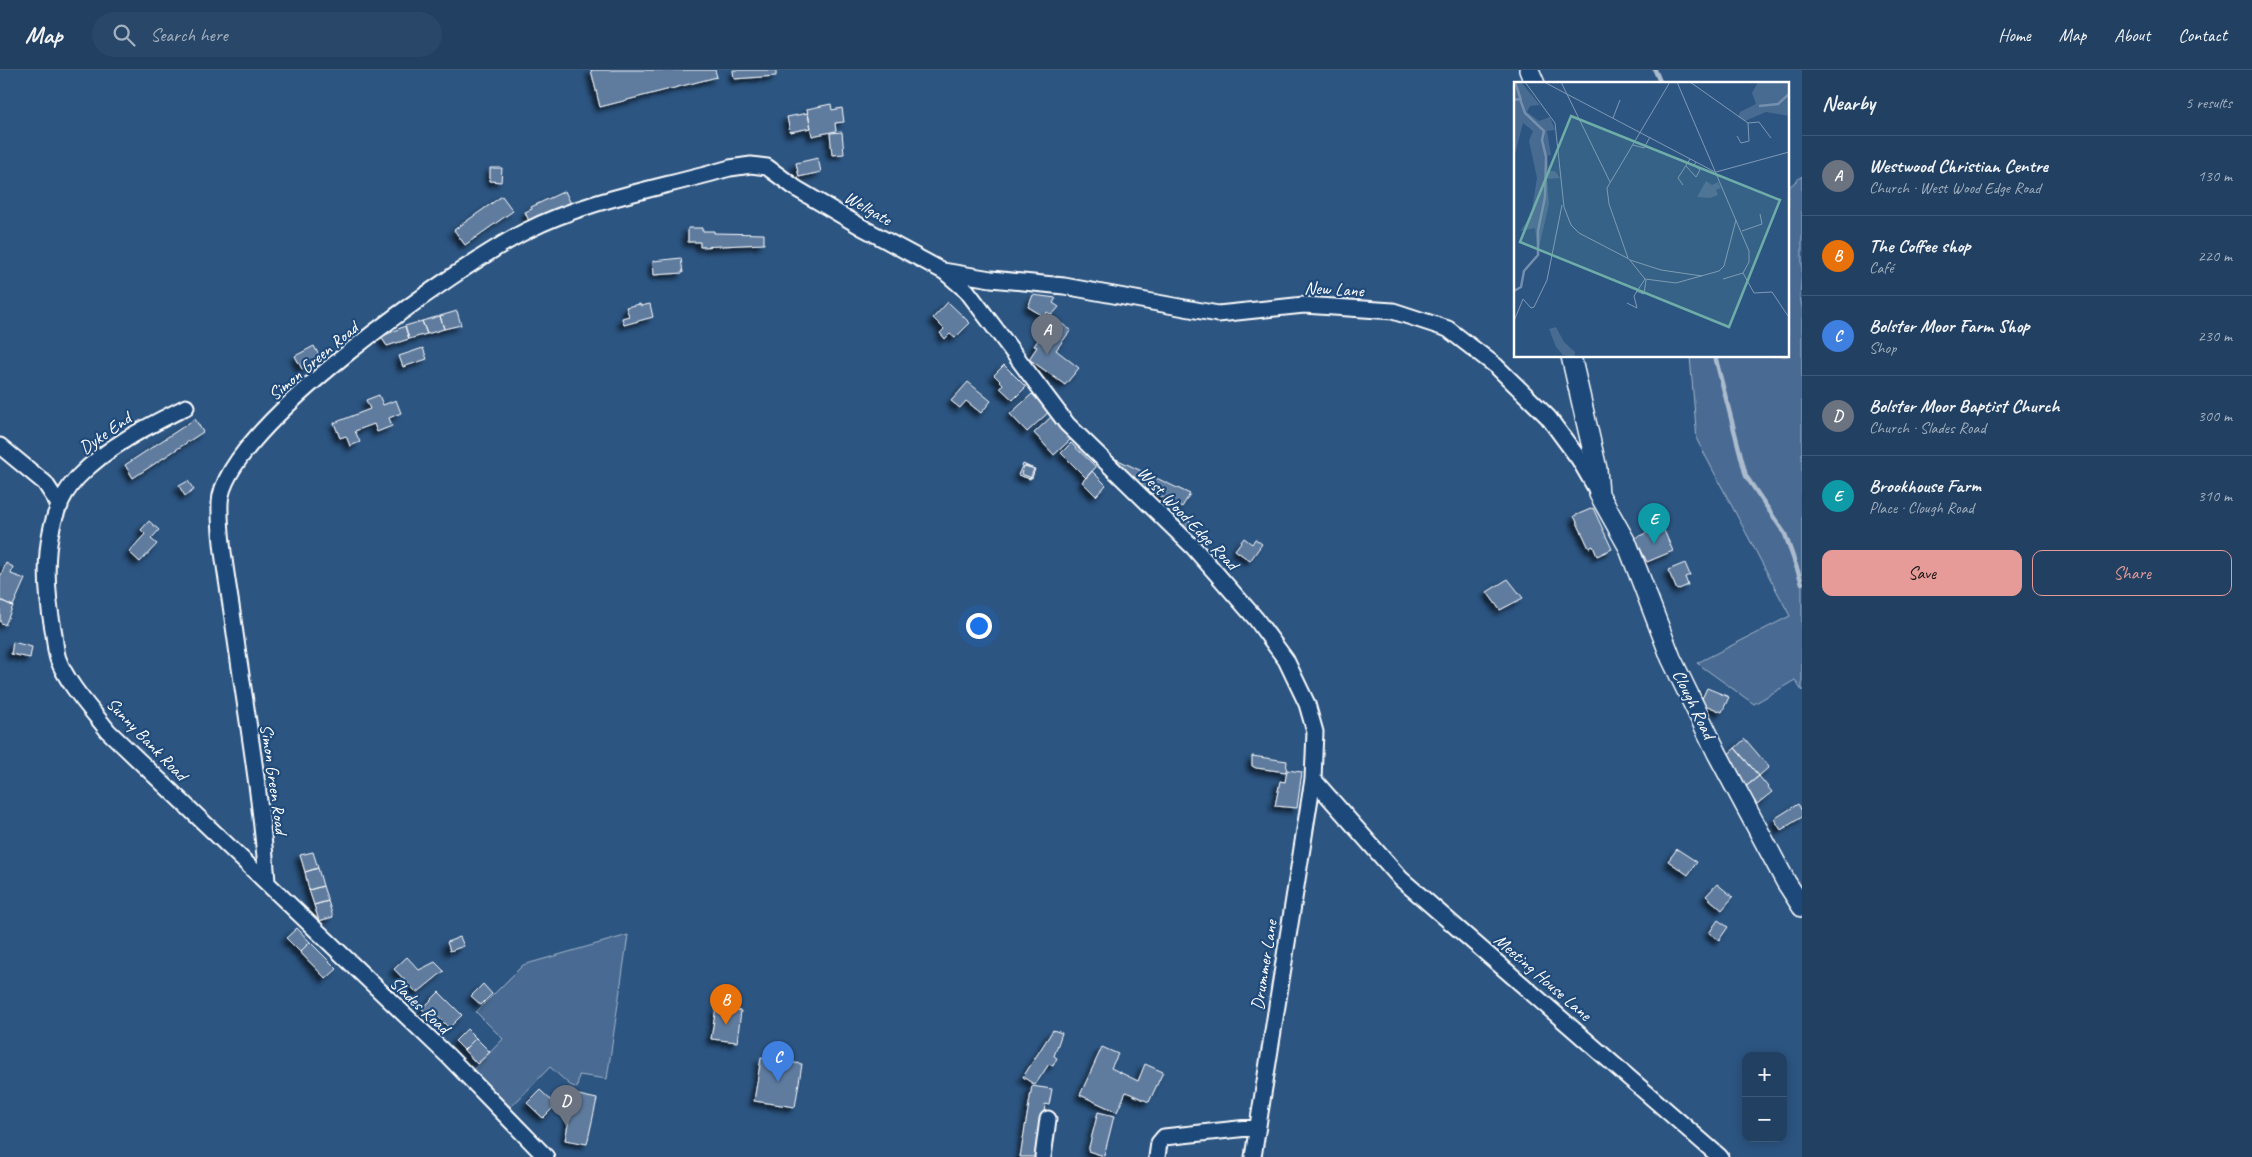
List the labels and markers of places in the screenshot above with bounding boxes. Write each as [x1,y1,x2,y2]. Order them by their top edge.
pin: A [1031,314,1063,355]
pin: E [1638,503,1670,544]
pin: B [710,984,742,1025]
pin: C [762,1041,794,1082]
pin: D [550,1085,582,1126]

